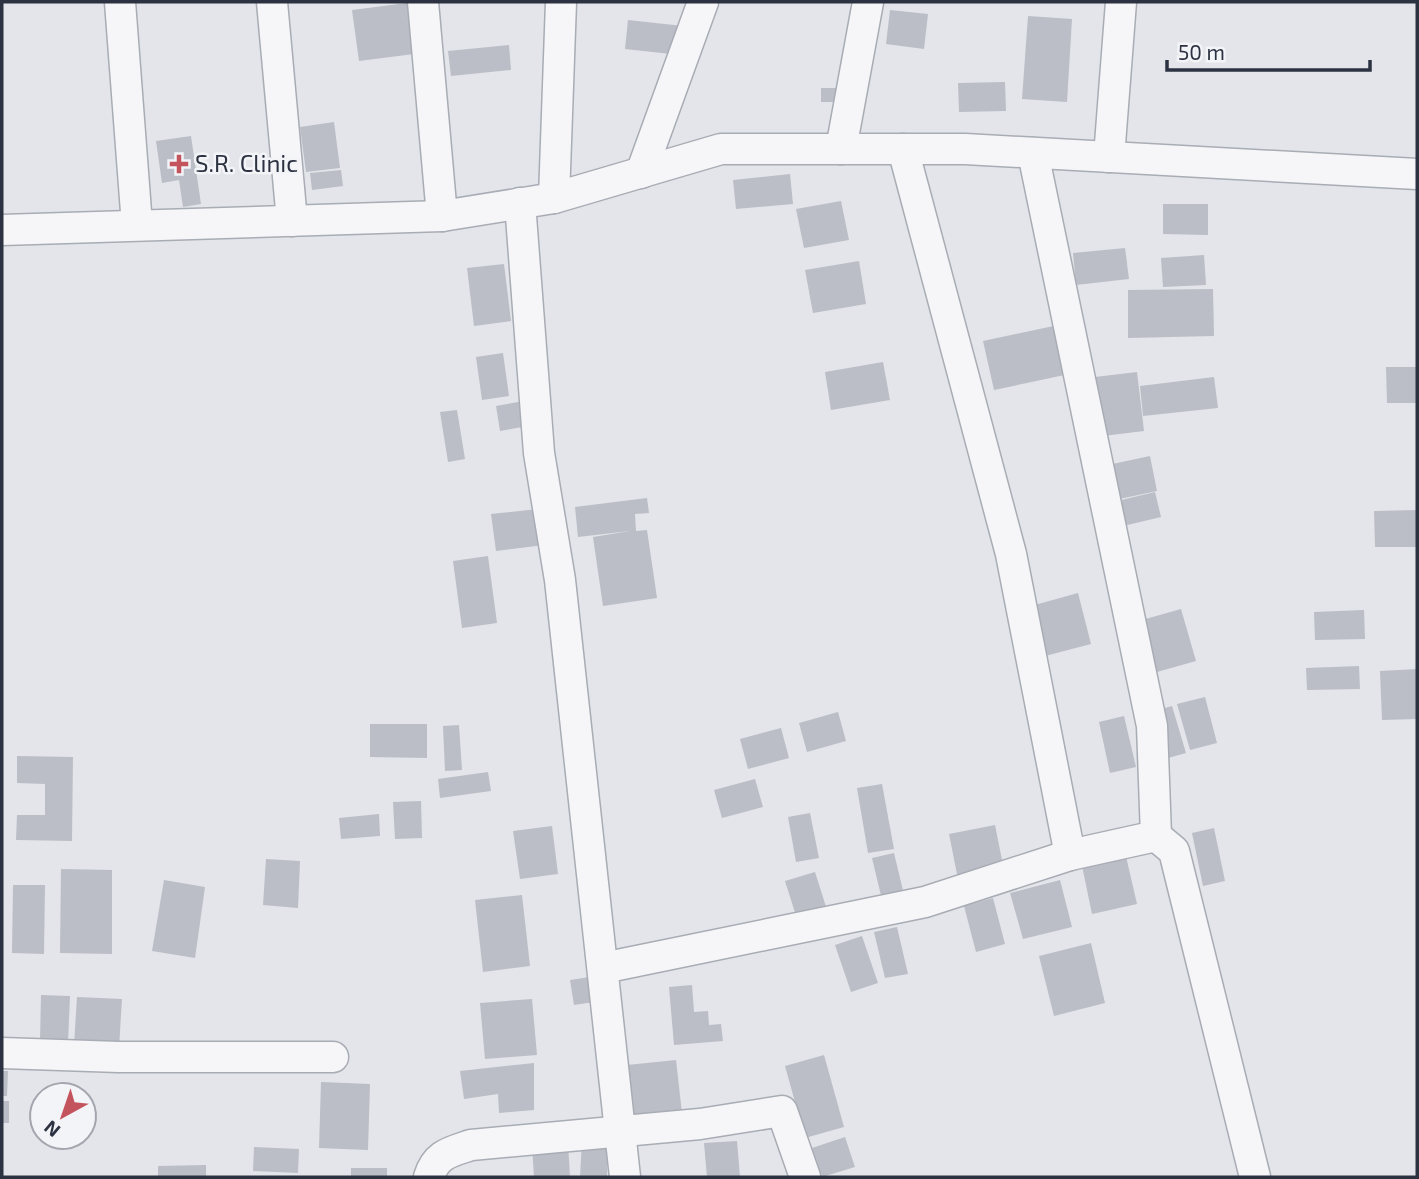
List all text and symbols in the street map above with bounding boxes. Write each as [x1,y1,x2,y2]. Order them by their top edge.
scale bar [1167,28,1370,72]
text: 50 m [1178,39,1225,64]
place label: S.R. Clinic [195,148,298,177]
marker: S.R. Clinic [169,154,189,174]
north arrow [28,1081,98,1151]
text: N [39,1116,64,1143]

